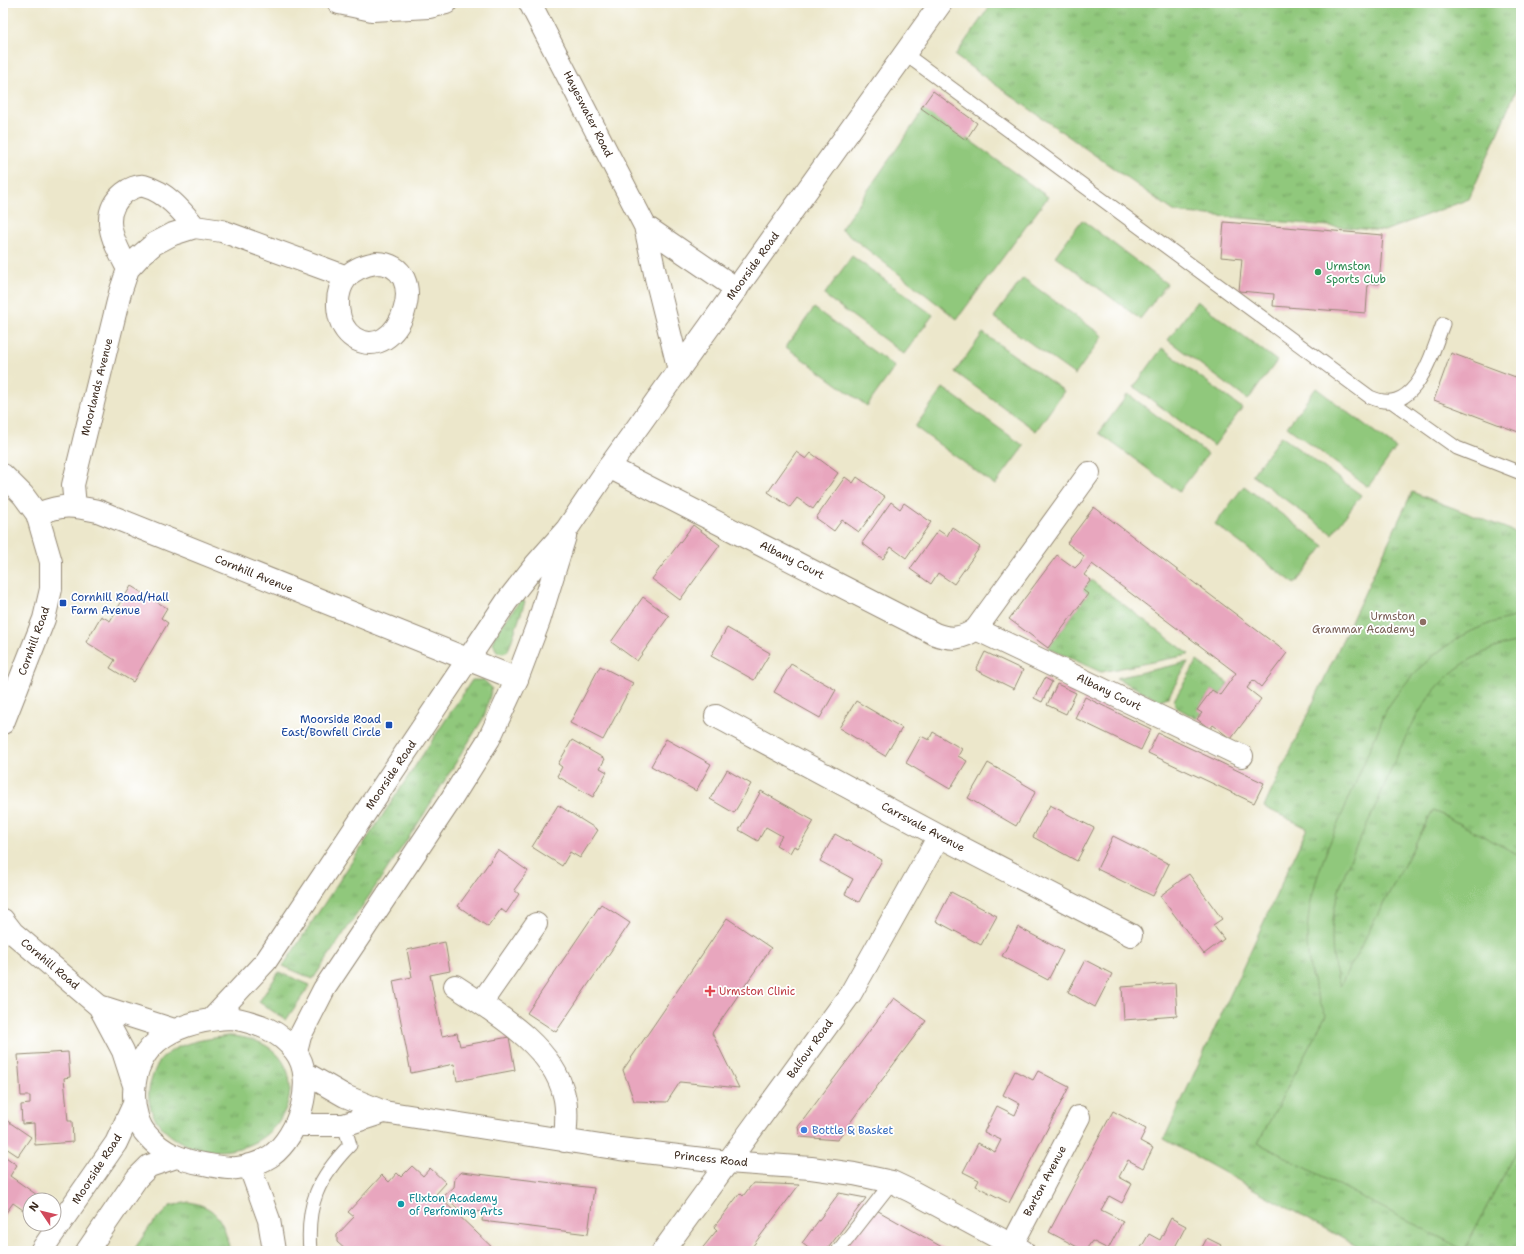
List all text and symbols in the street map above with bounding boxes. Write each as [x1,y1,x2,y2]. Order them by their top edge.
street label: Hayeswater Road [560,68,616,160]
street label: Moorside Road [723,229,783,303]
place label: Urmston Sports Club [1326,259,1386,287]
marker: Urmston Sports Club [1313,267,1323,277]
street label: Moorlands Avenue [78,337,116,437]
street label: Albany Court [757,537,827,583]
street label: Cornhill Avenue [212,551,296,597]
place label: Cornhill Road/Hall Farm Avenue [71,590,169,618]
marker: Cornhill Road/Hall Farm Avenue [58,598,68,608]
street label: Cornhill Road [15,604,53,678]
place label: Urmston Grammar Academy [1312,609,1415,637]
marker: Urmston Grammar Academy [1418,617,1428,627]
street label: Albany Court [1074,670,1144,714]
place label: Moorside Road East/Bowfell Circle [281,712,381,740]
marker: Moorside Road East/Bowfell Circle [384,720,394,730]
street label: Moorside Road [362,737,420,813]
street label: Carrsvale Avenue [879,799,967,855]
street label: Cornhill Road [17,935,83,993]
place label: Urmston Clinic [719,984,796,999]
marker: Urmston Clinic [704,985,716,997]
street label: Balfour Road [783,1016,837,1082]
place label: Bottle & Basket [812,1123,894,1138]
marker: Bottle & Basket [799,1125,809,1135]
street label: Moorside Road [69,1131,125,1207]
street label: Barton Avenue [1020,1143,1070,1219]
street label: Princess Road [673,1148,749,1170]
place label: Flixton Academy of Perfoming Arts [409,1191,503,1219]
north arrow [22,1192,62,1232]
text: N [26,1198,43,1214]
marker: Flixton Academy of Perfoming Arts [396,1199,406,1209]

